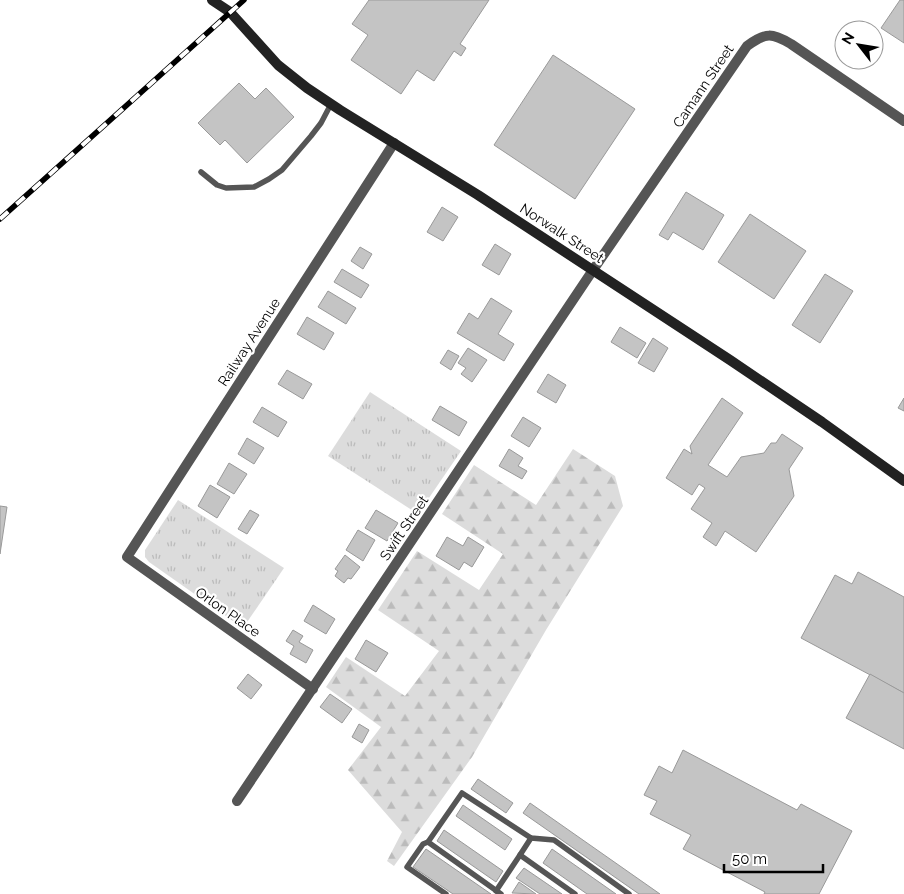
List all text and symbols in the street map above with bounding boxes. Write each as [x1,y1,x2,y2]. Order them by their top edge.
north arrow [834,20,884,70]
text: N [838,30,857,47]
street label: Camann Street [669,41,737,130]
street label: Norwalk Street [517,200,607,266]
street label: Railway Avenue [215,295,283,389]
street label: Swift Street [377,492,432,563]
street label: Orlon Place [193,584,263,640]
scale bar [724,842,823,874]
text: 50 m [732,850,767,868]

